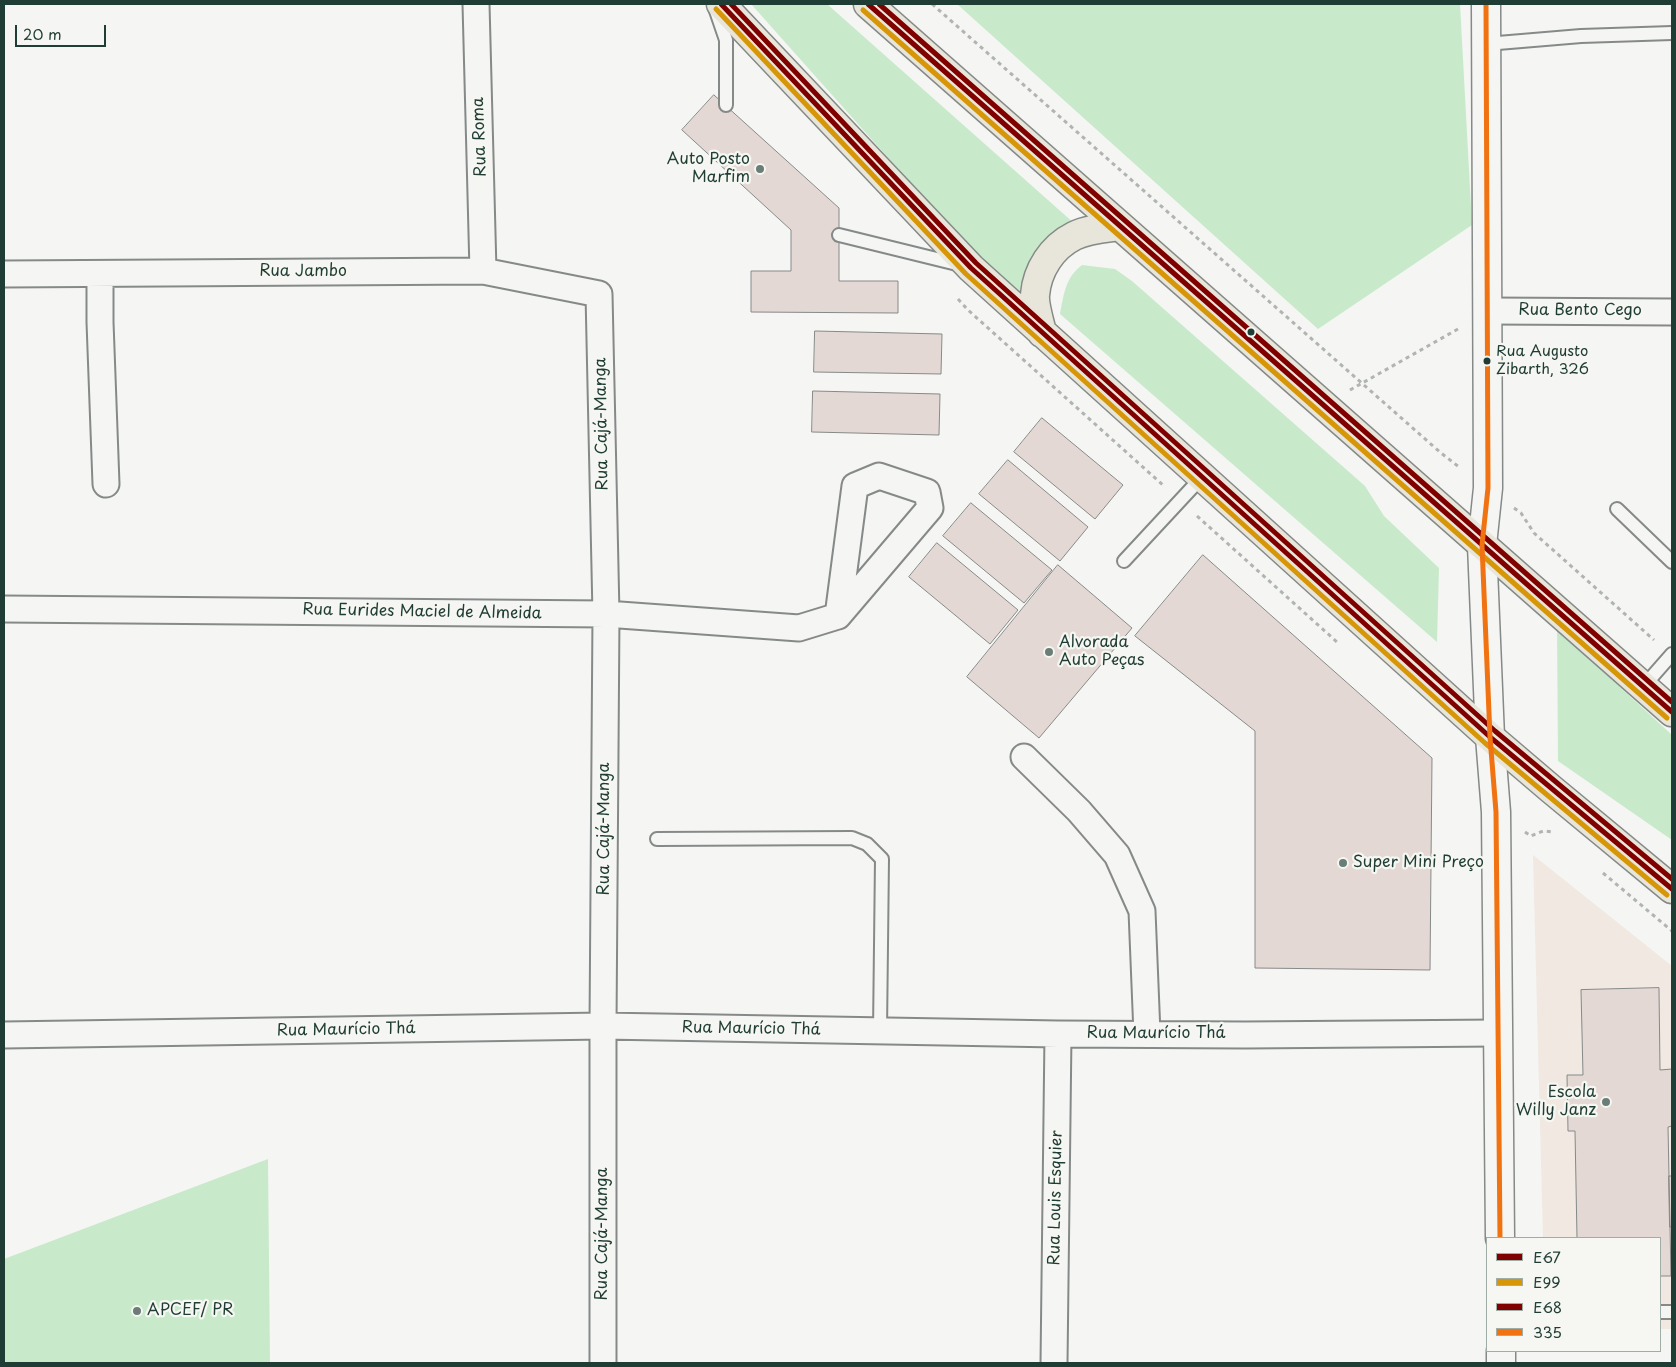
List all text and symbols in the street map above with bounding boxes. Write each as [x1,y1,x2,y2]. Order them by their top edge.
scale bar [18,15,109,47]
text: 20 m [23,22,62,45]
street label: Rua Roma [469,97,491,177]
place label: Auto Posto Marfim [667,150,750,188]
marker: Auto Posto Marfim [754,163,766,175]
street label: Rua Jambo [259,262,347,282]
street label: Rua Bento Cego [1518,301,1642,321]
unlabelled marker [1246,327,1256,337]
place label: Rua Augusto Zibarth, 326 [1496,343,1589,378]
marker: Rua Augusto Zibarth, 326 [1482,356,1492,366]
street label: Rua Cajá-Manga [591,357,613,491]
street label: Rua Eurides Maciel de Almeida [302,600,542,624]
place label: Alvorada Auto Peças [1059,633,1144,671]
marker: Alvorada Auto Peças [1043,646,1055,658]
street label: Rua Cajá-Manga [595,763,615,895]
place label: Super Mini Preço [1353,853,1484,873]
marker: Super Mini Preço [1337,857,1349,869]
street label: Rua Maurício Thá [681,1018,821,1040]
street label: Rua Maurício Thá [276,1019,416,1041]
street label: Rua Maurício Thá [1087,1024,1225,1044]
place label: Escola Willy Janz [1516,1083,1596,1121]
marker: Escola Willy Janz [1600,1096,1612,1108]
street label: Rua Louis Esquier [1045,1130,1067,1266]
street label: Rua Cajá-Manga [593,1168,613,1300]
legend [1486,1237,1661,1352]
text: E67 [1533,1245,1561,1268]
text: E99 [1533,1270,1561,1293]
text: E68 [1533,1295,1562,1318]
place label: APCEF/ PR [147,1301,234,1321]
marker: APCEF/ PR [131,1305,143,1317]
text: 335 [1533,1320,1562,1343]

